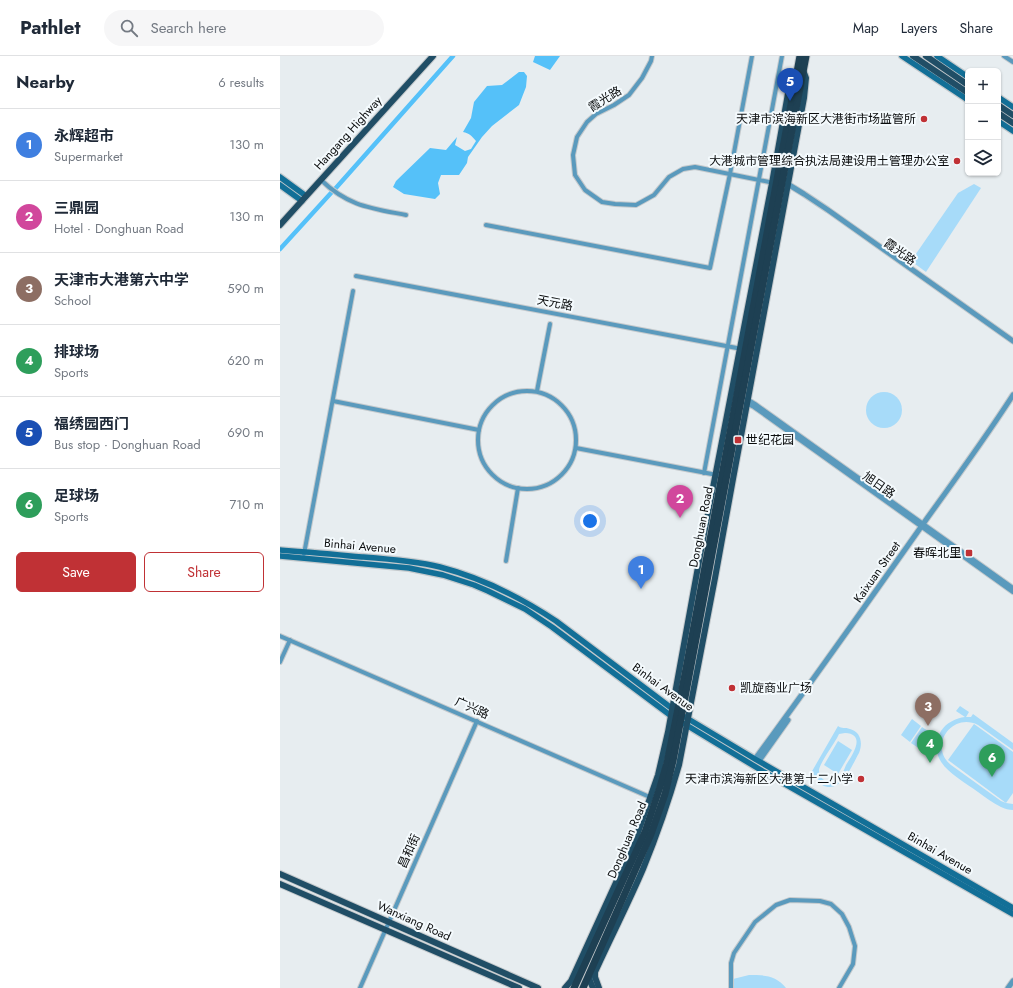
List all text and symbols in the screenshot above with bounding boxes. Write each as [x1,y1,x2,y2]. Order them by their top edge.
search box [104,10,384,46]
text: Pathlet [20,14,80,41]
icon: search [118,17,140,39]
text: Search here [150,17,226,39]
text: Map [853,18,879,38]
text: Layers [901,18,937,38]
text: Share [959,18,993,38]
pin: 5 [777,68,803,101]
map controls [965,68,1001,176]
button: + [965,68,1001,104]
text: Nearby [16,70,74,94]
text: 6 results [218,73,264,92]
street label: 霞光路 [585,82,625,116]
street label: Hangang Highway [310,92,387,174]
button: − [965,104,1001,140]
place label: 天津市滨海新区大港街市场监管所 [736,110,916,128]
marker: 天津市滨海新区大港街市场监管所 [919,114,929,124]
text: 永辉超市 [54,125,114,147]
text: 1 [26,135,32,154]
text: 130 m [229,135,264,154]
button: layers [965,140,1001,176]
text: Supermarket [54,147,123,166]
place label: 大港城市管理综合执法局建设用土管理办公室 [709,152,949,170]
marker: 大港城市管理综合执法局建设用土管理办公室 [952,156,962,166]
text: 三鼎园 [54,197,99,219]
text: 2 [25,207,33,226]
text: 130 m [229,207,264,226]
text: Hotel · Donghuan Road [54,219,184,238]
street label: 霞光路 [880,234,920,270]
text: 天津市大港第六中学 [54,269,189,291]
text: 3 [25,279,33,298]
text: 590 m [227,279,264,298]
text: School [54,291,91,310]
street label: 天元路 [536,291,574,315]
text: 排球场 [54,341,99,363]
text: 4 [24,351,34,370]
text: 620 m [227,351,264,370]
text: Sports [54,363,88,382]
text: 福绣园西门 [54,413,129,435]
text: 5 [25,423,33,442]
text: 690 m [227,423,264,442]
place label: 世纪花园 [746,431,794,449]
text: Bus stop · Donghuan Road [54,435,201,454]
marker: 世纪花园 [733,435,743,445]
street label: 旭日路 [859,467,899,503]
text: 足球场 [54,485,99,507]
pin: 2 [667,485,693,518]
street label: Donghuan Road [684,485,718,569]
text: 6 [25,495,33,514]
text: 710 m [229,495,264,514]
text: Sports [54,507,88,526]
your location [580,511,600,531]
street label: Binhai Avenue [323,534,397,558]
street label: Kaixuan Street [849,538,905,606]
place label: 春晖北里 [913,544,961,562]
marker: 春晖北里 [964,548,974,558]
button: Save [16,552,136,592]
button: Share [144,552,264,592]
pin: 1 [628,556,654,589]
street label: Binhai Avenue [628,658,698,716]
place label: 凯旋商业广场 [740,679,812,697]
marker: 凯旋商业广场 [727,683,737,693]
street label: 广兴路 [452,692,492,724]
pin: 3 [915,693,941,726]
pin: 4 [917,730,943,763]
pin: 6 [979,744,1005,777]
place label: 天津市滨海新区大港第十二小学 [685,770,853,788]
marker: 天津市滨海新区大港第十二小学 [856,774,866,784]
street label: Donghuan Road [603,799,651,881]
street label: Binhai Avenue [904,827,976,879]
street label: 昌和街 [393,831,425,871]
street label: Wanxiang Road [374,897,454,945]

